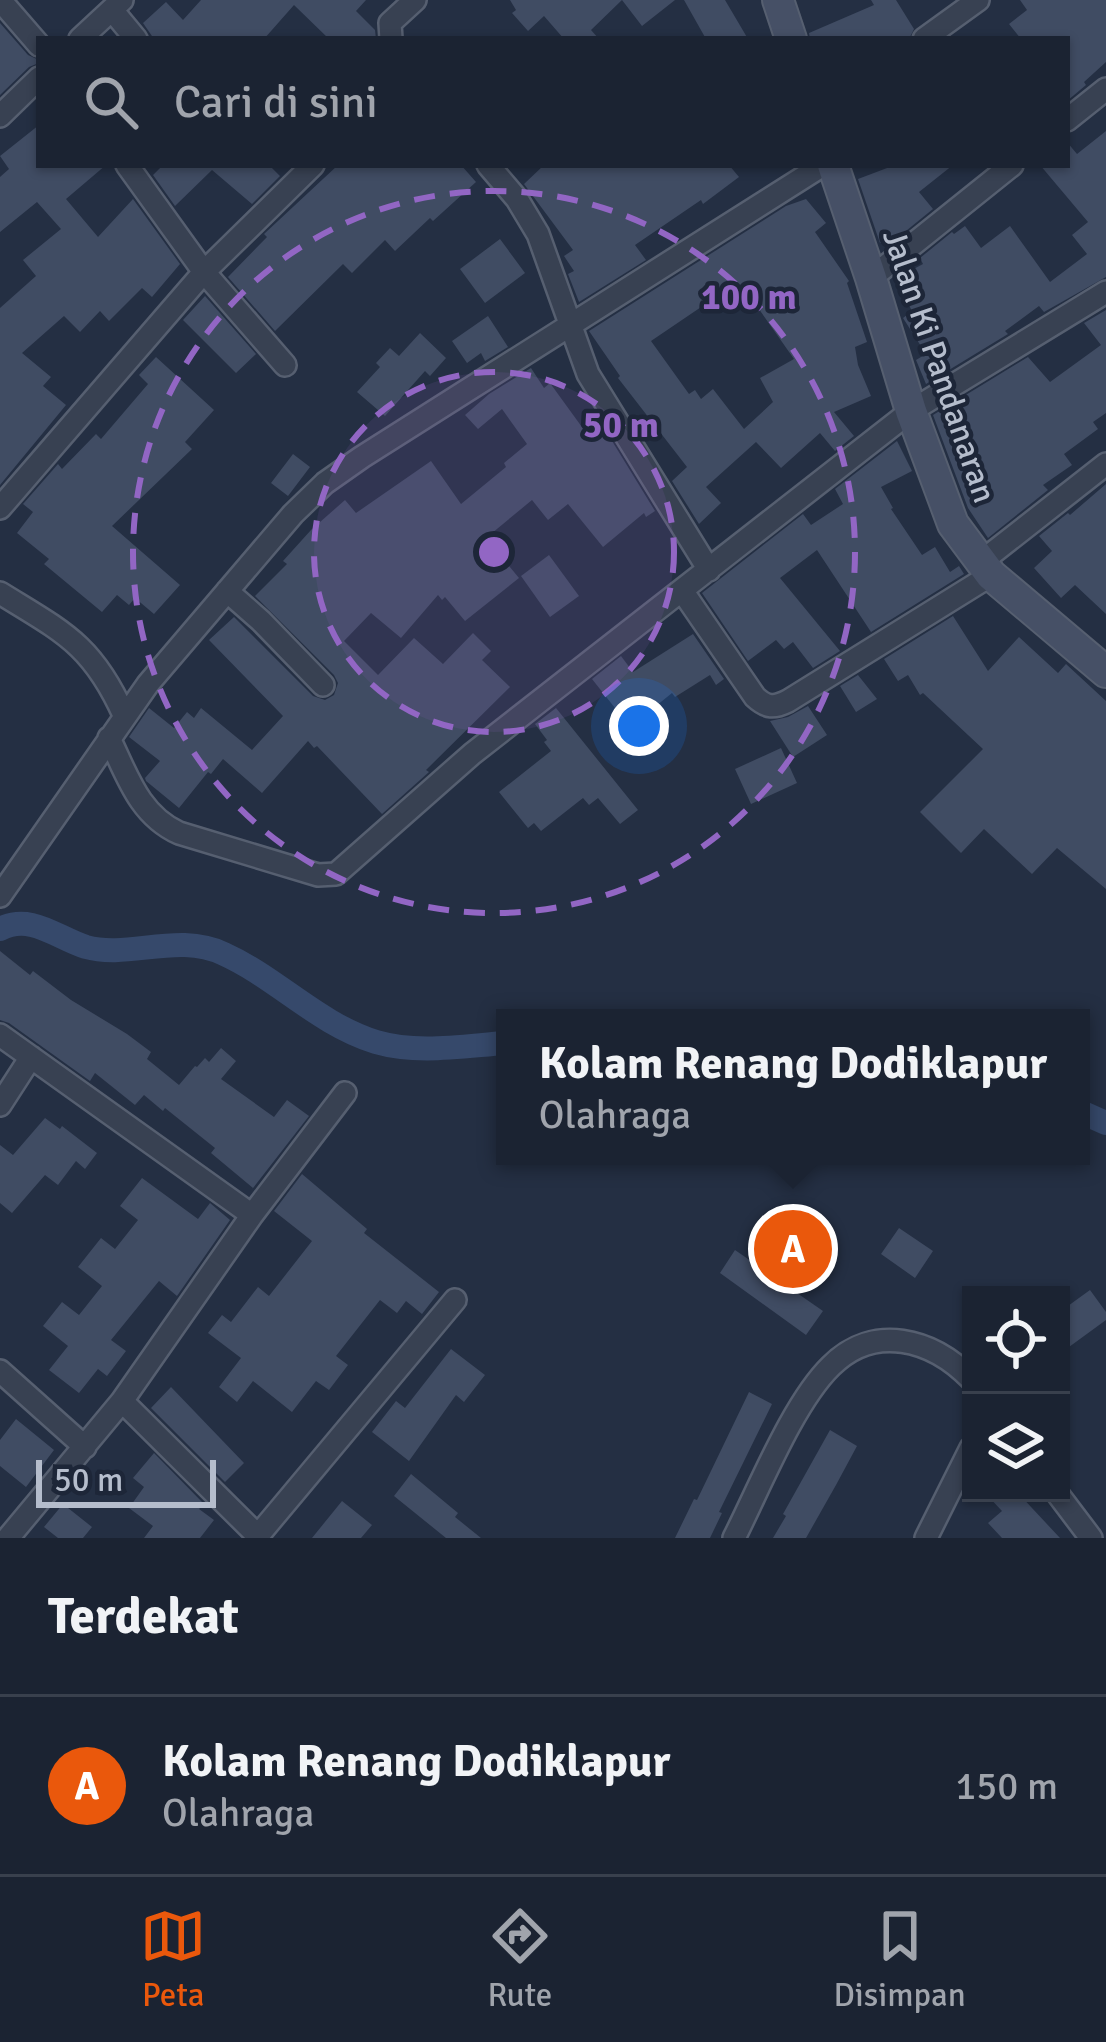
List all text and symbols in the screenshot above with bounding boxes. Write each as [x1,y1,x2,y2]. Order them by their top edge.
search box [36,36,1070,168]
icon: search [78,69,144,135]
text: Cari di sini [174,75,378,130]
street label: Jalan Ki Pandanaran [873,224,1005,508]
text: 100 m [701,275,797,320]
text: 50 m [583,403,659,448]
centre of rings [473,531,515,573]
your location [609,696,669,756]
popup [496,1009,1090,1165]
text: Kolam Renang Dodiklapur [539,1036,1047,1091]
text: Olahraga [539,1091,691,1139]
pin: A [754,1204,832,1294]
map controls [962,1286,1070,1502]
button: locate [962,1286,1070,1394]
button: layers [962,1394,1070,1502]
scale bar [36,1454,216,1507]
text: 50 m [54,1460,123,1501]
text: Terdekat [48,1585,239,1648]
text: Kolam Renang Dodiklapur [162,1734,670,1789]
text: A [75,1762,99,1810]
text: 150 m [955,1762,1058,1810]
text: Olahraga [162,1789,314,1837]
tab: Peta [140,1903,206,2016]
tab: Rute [487,1903,553,2016]
tab: Disimpan [833,1903,966,2016]

